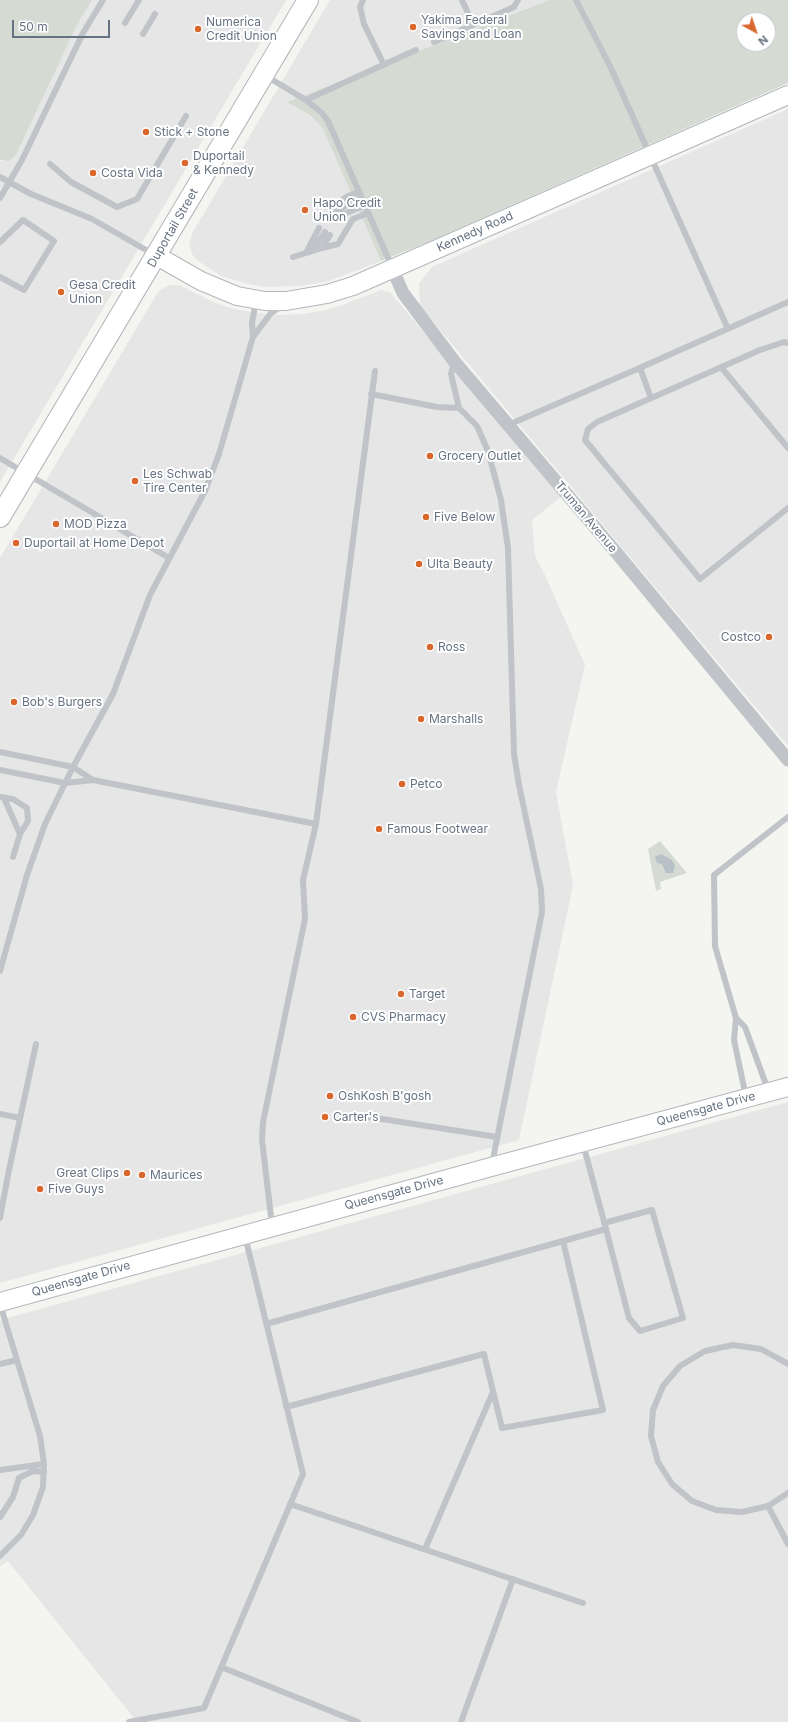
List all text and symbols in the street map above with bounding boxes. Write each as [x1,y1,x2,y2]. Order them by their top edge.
scale bar [14,12,112,38]
north arrow [736,12,776,52]
place label: Yakima Federal Savings and Loan [421,13,522,41]
place label: Numerica Credit Union [206,15,277,43]
text: 50 m [19,19,48,34]
marker: Yakima Federal Savings and Loan [408,22,418,32]
marker: Numerica Credit Union [193,24,203,34]
text: N [755,32,771,48]
place label: Stick + Stone [154,125,229,139]
marker: Stick + Stone [141,127,151,137]
place label: Duportail & Kennedy [193,149,254,177]
marker: Duportail & Kennedy [180,158,190,168]
place label: Costa Vida [101,166,163,180]
marker: Costa Vida [88,168,98,178]
street label: Duportail Street [145,186,201,270]
place label: Hapo Credit Union [313,196,381,224]
marker: Hapo Credit Union [300,205,310,215]
street label: Kennedy Road [435,209,515,255]
place label: Gesa Credit Union [69,278,136,306]
marker: Gesa Credit Union [56,287,66,297]
place label: Grocery Outlet [438,449,521,463]
marker: Grocery Outlet [425,451,435,461]
place label: Les Schwab Tire Center [143,467,212,495]
marker: Les Schwab Tire Center [130,476,140,486]
street label: Truman Avenue [552,478,620,556]
place label: Five Below [434,510,495,524]
marker: Five Below [421,512,431,522]
place label: MOD Pizza [64,517,127,531]
marker: MOD Pizza [51,519,61,529]
place label: Duportail at Home Depot [24,536,164,550]
marker: Duportail at Home Depot [11,538,21,548]
place label: Ulta Beauty [427,557,493,571]
marker: Ulta Beauty [414,559,424,569]
place label: Costco [721,630,761,644]
marker: Costco [764,632,774,642]
place label: Ross [438,640,465,654]
marker: Ross [425,642,435,652]
place label: Bob's Burgers [22,695,102,709]
marker: Bob's Burgers [9,697,19,707]
place label: Marshalls [429,712,483,726]
marker: Marshalls [416,714,426,724]
place label: Petco [410,777,442,791]
marker: Petco [397,779,407,789]
place label: Famous Footwear [387,822,488,836]
marker: Famous Footwear [374,824,384,834]
place label: Target [409,987,445,1001]
marker: Target [396,989,406,999]
place label: CVS Pharmacy [361,1010,446,1024]
marker: CVS Pharmacy [348,1012,358,1022]
place label: OshKosh B'gosh [338,1089,431,1103]
street label: Queensgate Drive [655,1089,757,1129]
marker: OshKosh B'gosh [325,1091,335,1101]
place label: Carter's [333,1110,378,1124]
marker: Carter's [320,1112,330,1122]
place label: Great Clips [56,1166,119,1180]
marker: Great Clips [122,1168,132,1178]
place label: Maurices [150,1168,202,1182]
marker: Maurices [137,1170,147,1180]
street label: Queensgate Drive [343,1173,445,1213]
place label: Five Guys [48,1182,104,1196]
marker: Five Guys [35,1184,45,1194]
street label: Queensgate Drive [30,1258,132,1300]

